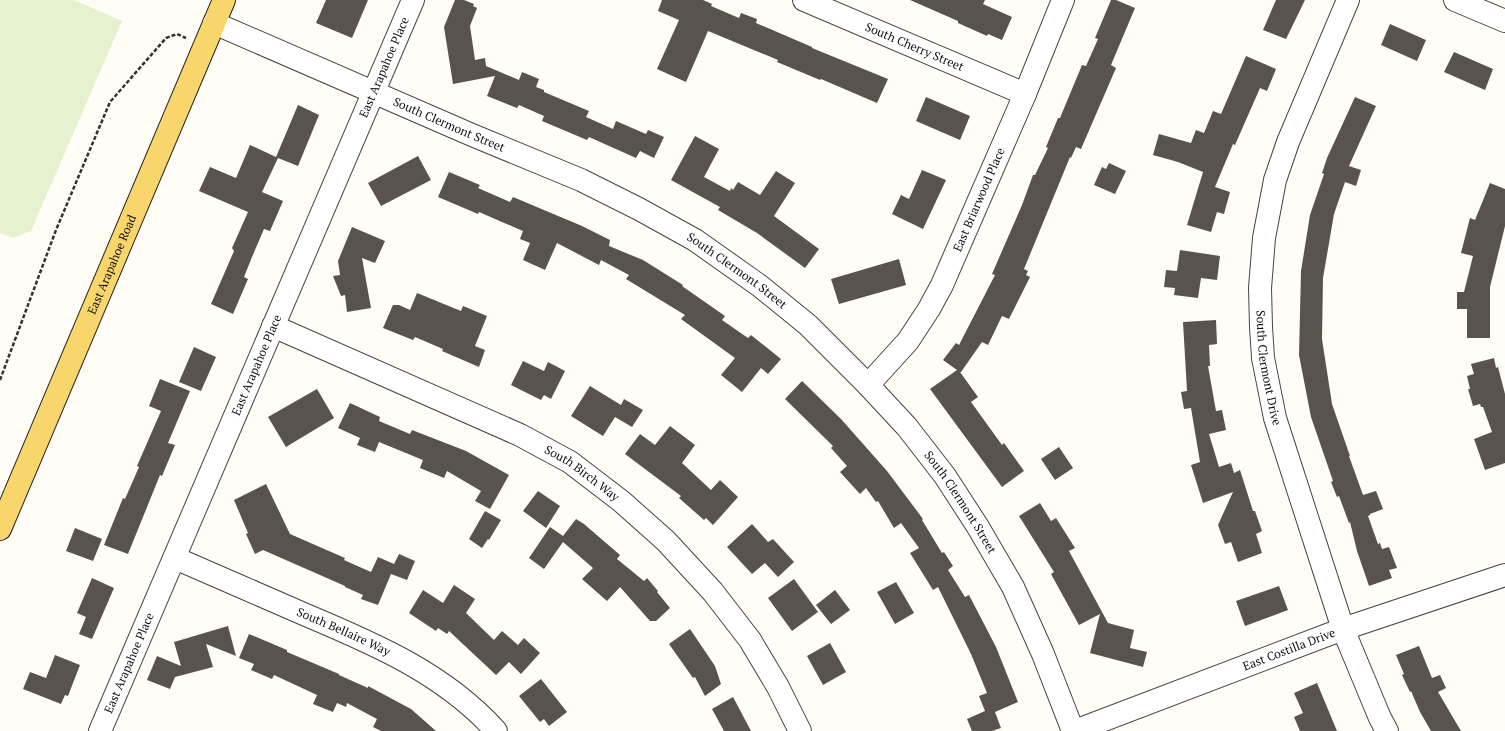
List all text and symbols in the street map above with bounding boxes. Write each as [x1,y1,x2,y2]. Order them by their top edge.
street label: East Arapahoe Place [356,14,412,120]
street label: South Cherry Street [863,19,967,74]
street label: South Clermont Street [391,94,508,155]
street label: East Briarwood Place [949,145,1008,254]
street label: East Arapahoe Road [84,212,139,317]
street label: South Clermont Street [685,229,791,312]
street label: South Clermont Drive [1254,310,1285,427]
street label: East Arapahoe Place [228,312,284,418]
street label: South Birch Way [542,442,623,505]
street label: South Clermont Street [921,448,1000,557]
street label: South Bellaire Way [295,604,394,659]
street label: East Arapahoe Place [101,610,157,715]
street label: East Costilla Drive [1240,625,1337,673]

